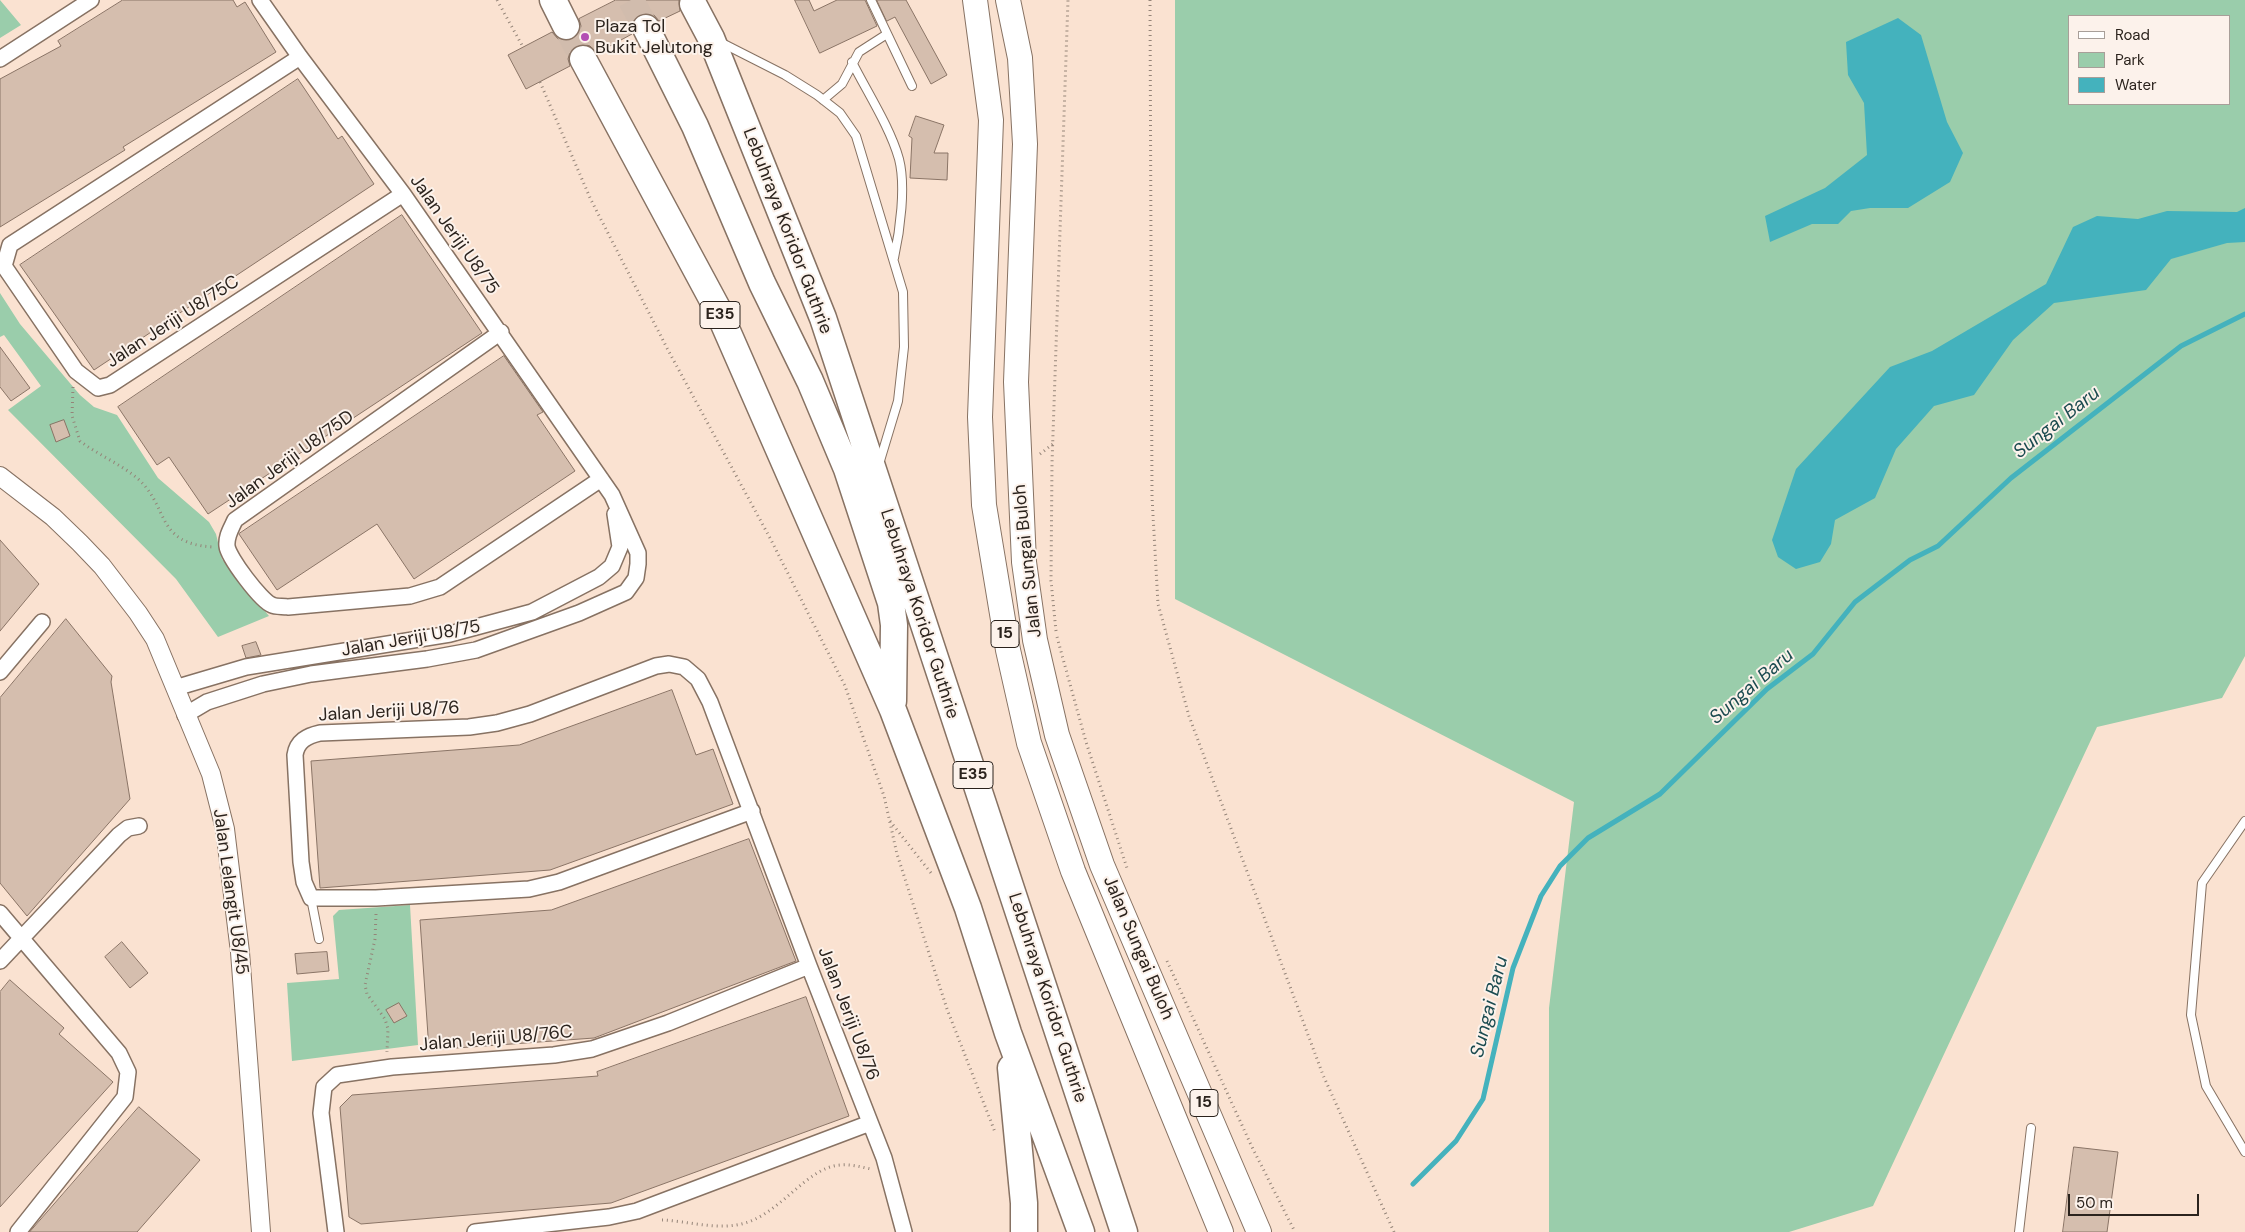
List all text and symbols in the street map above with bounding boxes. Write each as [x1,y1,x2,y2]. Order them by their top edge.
legend [2068,15,2230,105]
place label: Plaza Tol Bukit Jelutong [595,16,713,58]
text: Road [2115,25,2150,45]
marker: Plaza Tol Bukit Jelutong [579,31,591,43]
text: Park [2115,50,2145,70]
text: Water [2115,75,2156,95]
street label: Lebuhraya Koridor Guthrie [738,125,836,337]
street label: Jalan Jeriji U8/75 [405,171,503,299]
street label: Jalan Jeriji U8/75C [103,271,243,373]
road number: E35 [700,302,740,328]
water label: Sungai Baru [2009,382,2105,464]
street label: Jalan Jeriji U8/75D [222,406,358,514]
street label: Jalan Sungai Buloh [1009,483,1047,639]
street label: Lebuhraya Koridor Guthrie [875,507,963,721]
street label: Jalan Jeriji U8/75 [340,616,482,662]
road number: 15 [991,620,1019,648]
water label: Sungai Baru [1705,644,1799,730]
street label: Jalan Jeriji U8/76 [318,698,460,726]
road number: E35 [953,762,993,788]
street label: Jalan Lelangit U8/45 [208,808,252,976]
street label: Jalan Sungai Buloh [1098,873,1178,1023]
street label: Lebuhraya Koridor Guthrie [1003,891,1091,1105]
street label: Jalan Jeriji U8/76 [813,944,883,1084]
water label: Sungai Baru [1466,954,1514,1060]
street label: Jalan Jeriji U8/76C [418,1022,574,1056]
road number: 15 [1190,1090,1218,1116]
scale bar [2070,1184,2201,1216]
text: 50 m [2076,1193,2113,1213]

